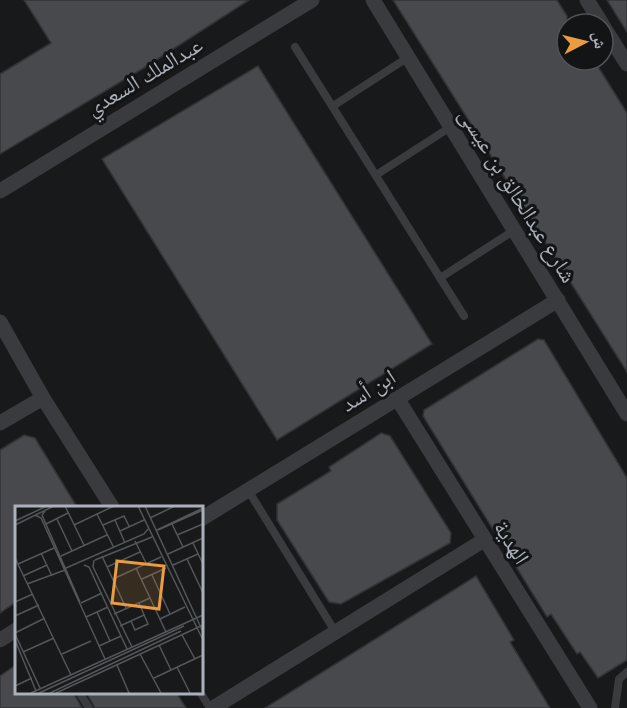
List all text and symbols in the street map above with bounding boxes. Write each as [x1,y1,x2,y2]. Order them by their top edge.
north arrow [555,12,615,72]
street label: عبدالملك السعدي [81,31,209,125]
text: ش [589,31,610,50]
street label: شارع عبدالخالق بن عيسى [453,103,582,288]
street label: ابن أسد [336,363,401,418]
inset map [15,506,202,693]
street label: الهدية [488,516,535,569]

